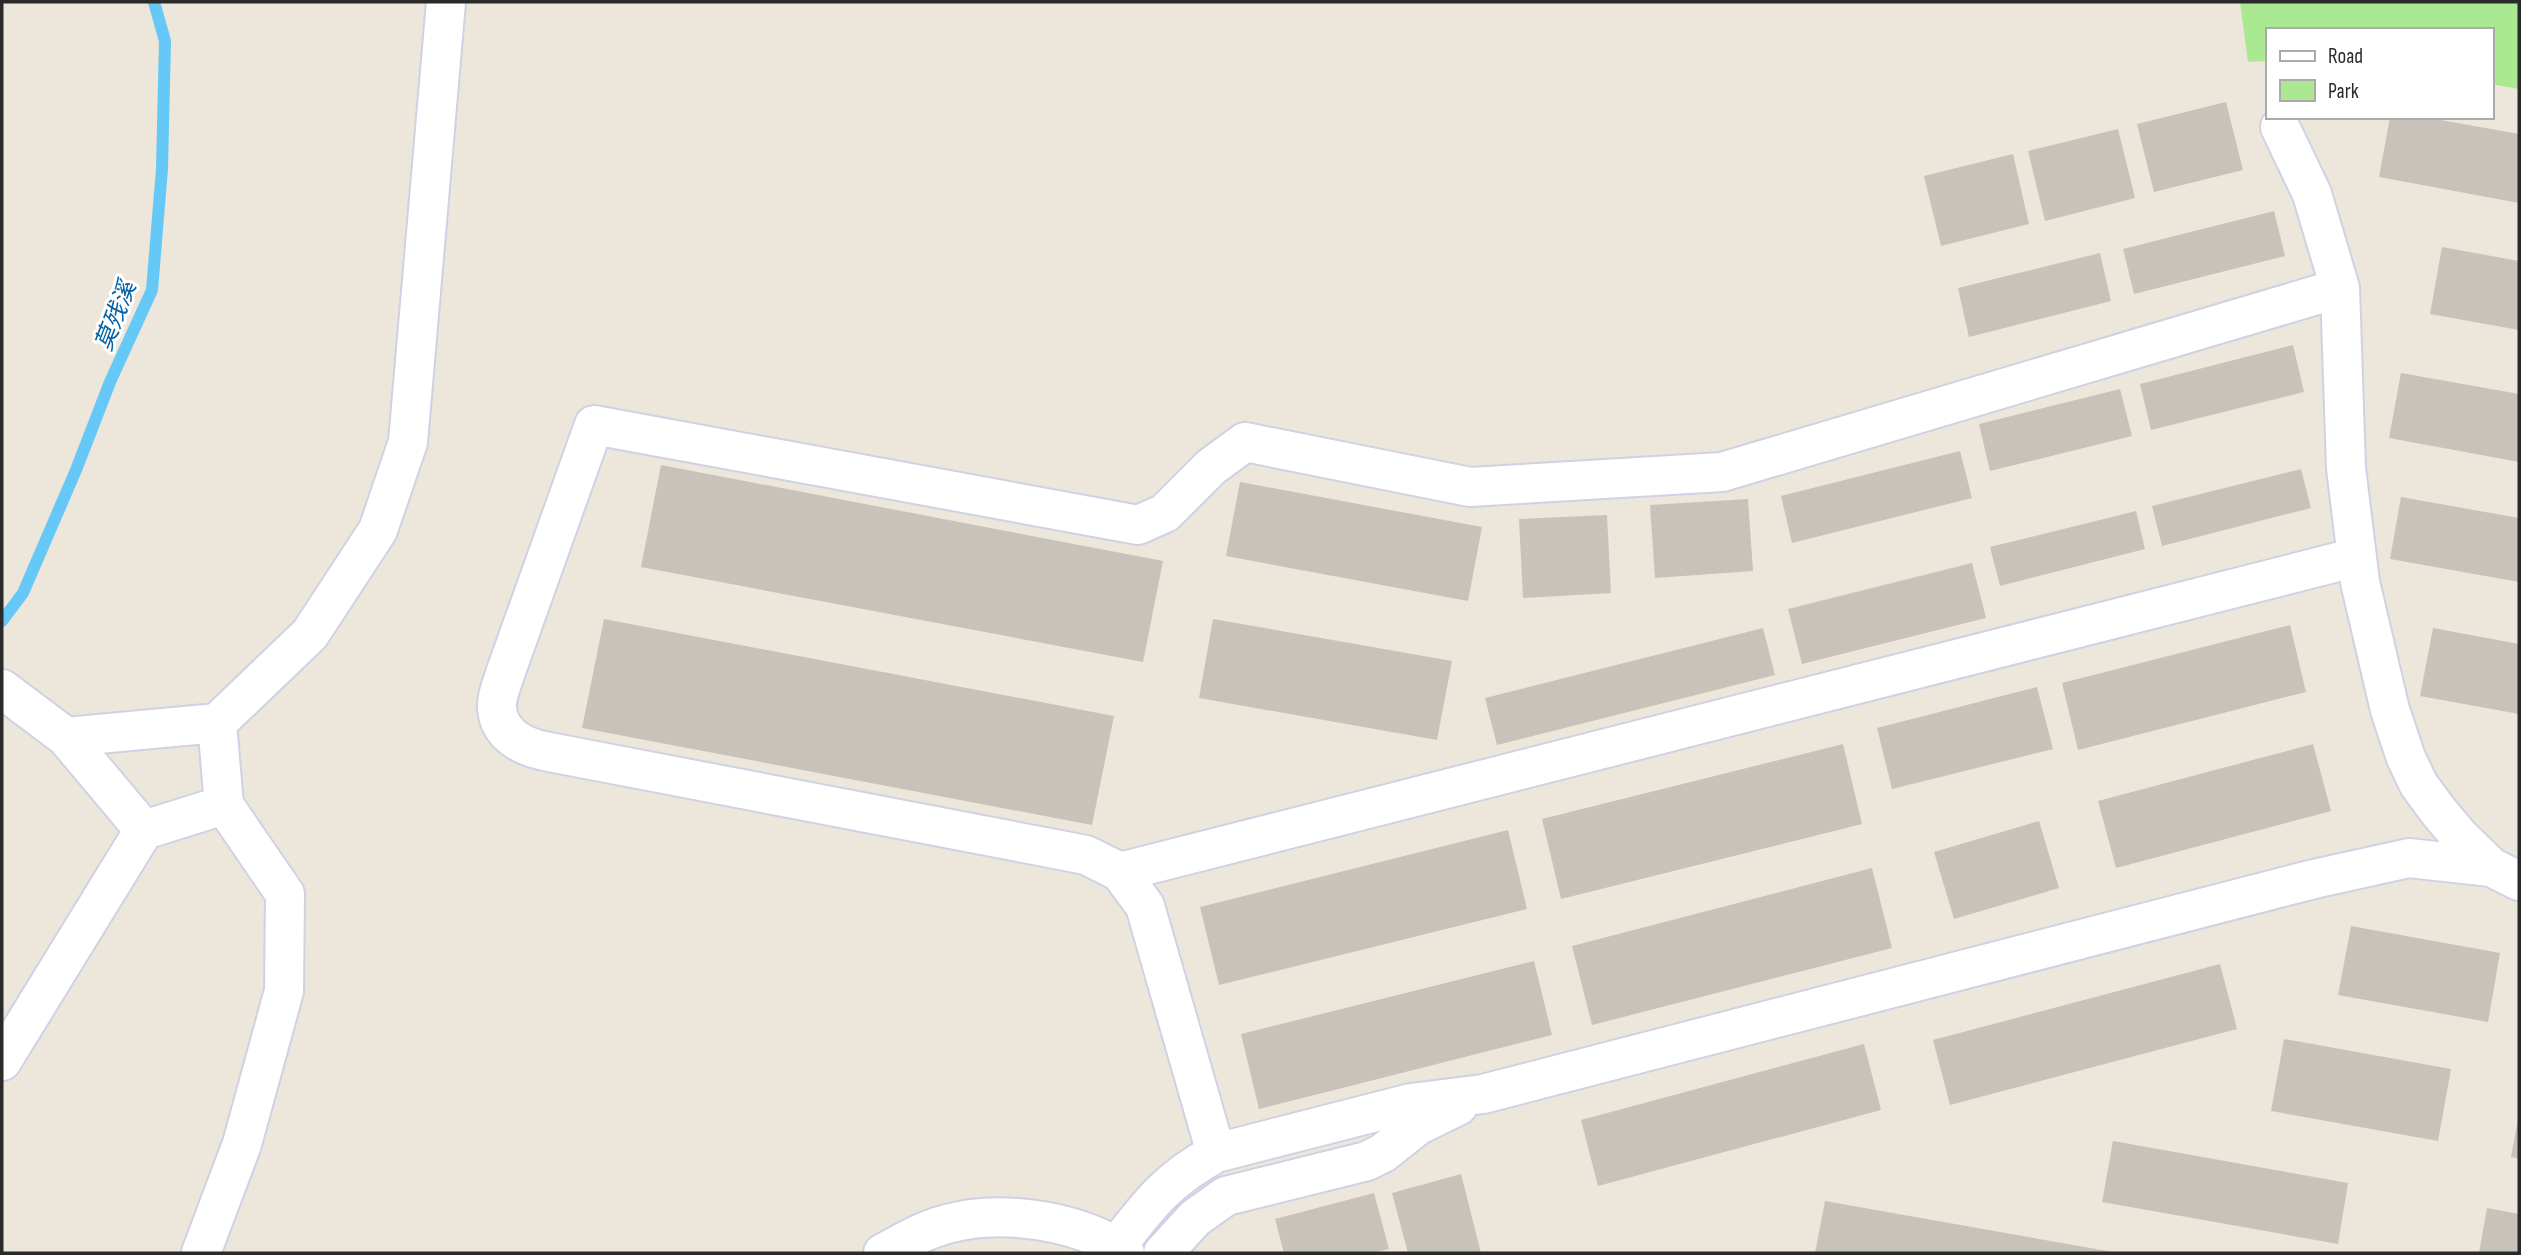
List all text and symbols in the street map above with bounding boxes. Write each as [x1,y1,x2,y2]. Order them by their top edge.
legend [2266,28,2493,119]
text: Road [2328,44,2363,69]
text: Park [2328,79,2359,104]
water label: 莫残溪 [90,274,144,355]

